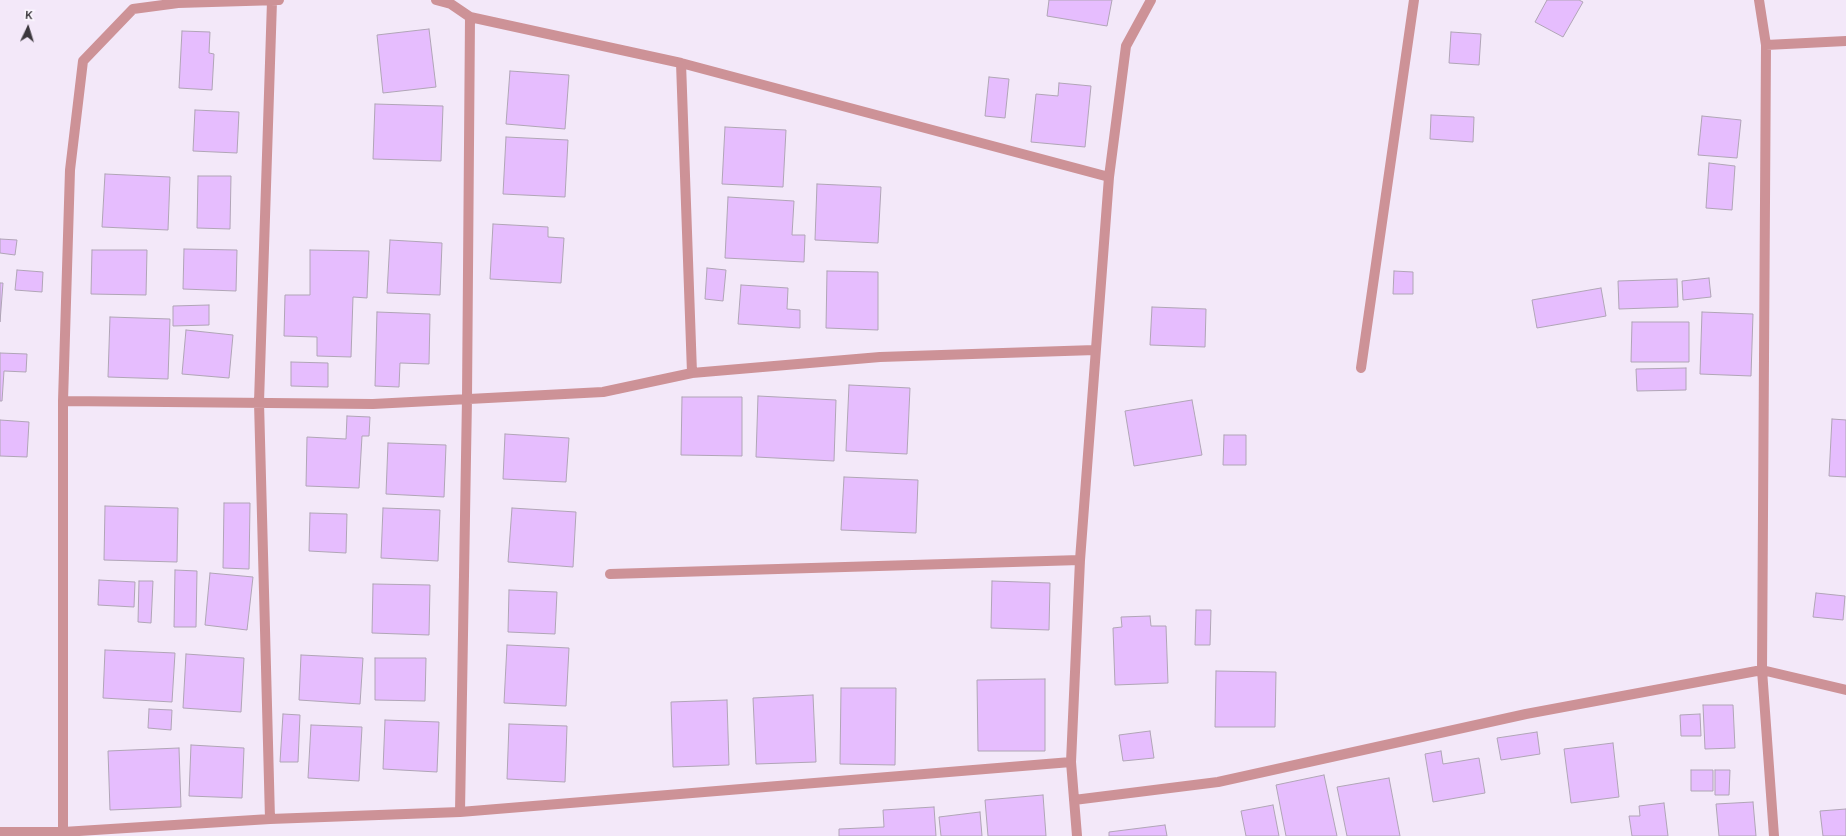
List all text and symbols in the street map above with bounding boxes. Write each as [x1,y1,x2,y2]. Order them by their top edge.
north arrow [8,8,48,48]
text: K [25,9,33,22]

